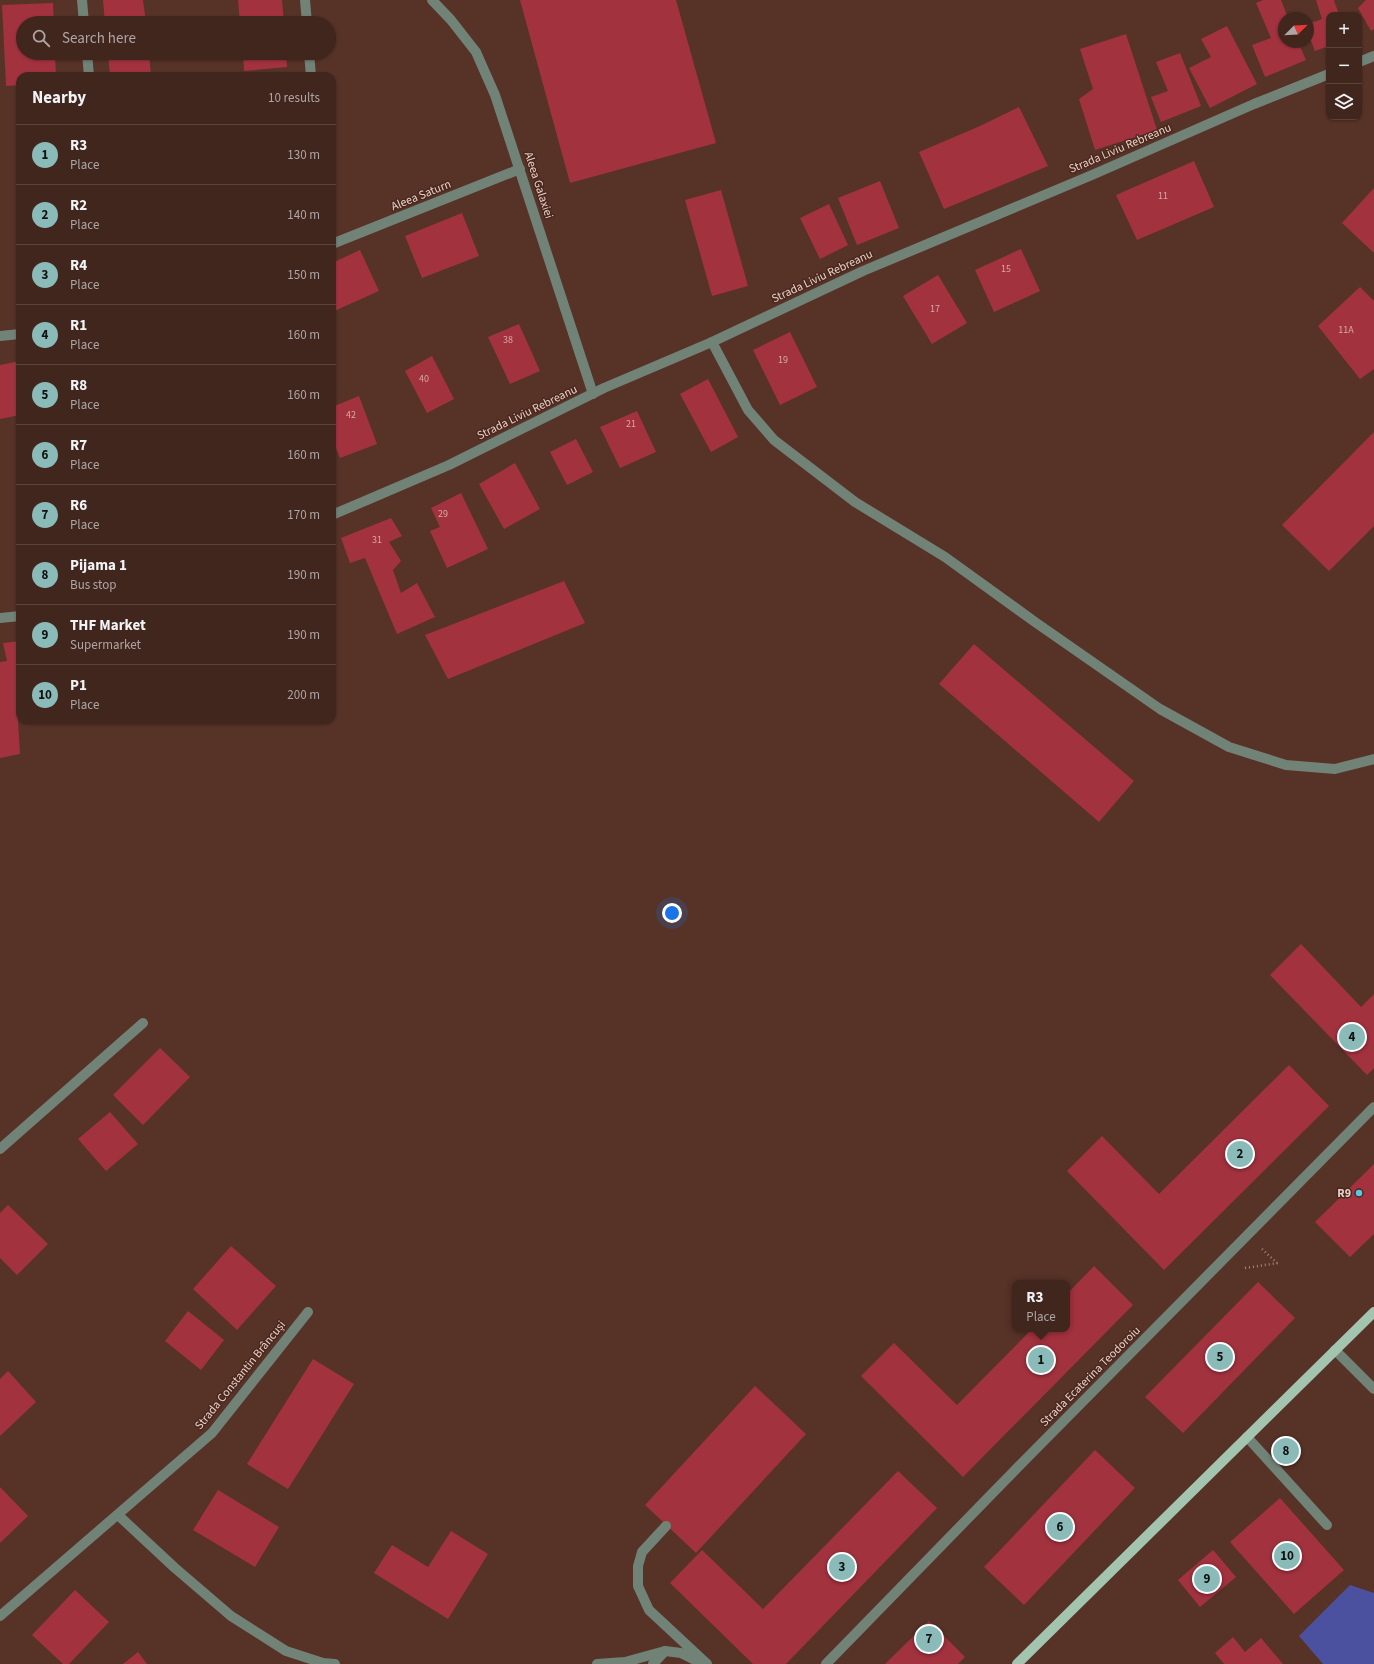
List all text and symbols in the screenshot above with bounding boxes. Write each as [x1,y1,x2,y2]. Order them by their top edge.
north arrow [1278,12,1314,48]
map controls [1326,12,1362,120]
button: + [1326,12,1362,48]
search box [16,16,336,60]
icon: search [30,27,52,49]
text: Search here [62,28,136,49]
button: − [1326,48,1362,84]
button: layers [1326,84,1362,120]
text: Nearby [32,86,86,110]
text: 10 results [268,89,320,107]
street label: Strada Liviu Rebreanu [1066,119,1174,178]
text: R3 [70,135,87,156]
text: 1 [42,146,48,164]
text: 130 m [287,146,320,164]
street label: Aleea Galaxiei [520,149,557,221]
text: Place [70,156,99,174]
street label: Aleea Saturn [389,176,454,215]
house number: 11 [1158,189,1168,203]
text: R2 [70,195,87,216]
text: 2 [42,206,48,224]
text: 140 m [287,206,320,224]
text: Place [70,216,99,234]
street label: Strada Liviu Rebreanu [769,246,876,307]
text: R4 [70,255,87,276]
house number: 15 [1001,262,1011,276]
text: 3 [42,266,48,284]
text: 150 m [287,266,320,284]
text: Place [70,276,99,294]
house number: 17 [930,302,940,316]
text: R1 [70,315,87,336]
house number: 11A [1338,323,1354,337]
text: 4 [42,326,48,344]
text: 160 m [287,326,320,344]
house number: 38 [503,333,513,347]
text: Place [70,336,99,354]
house number: 19 [778,353,788,367]
house number: 40 [419,372,429,386]
text: R8 [70,375,87,396]
street label: Strada Liviu Rebreanu [474,381,580,444]
text: 5 [42,386,48,404]
text: 160 m [287,386,320,404]
text: Place [70,396,99,414]
house number: 42 [346,408,356,422]
house number: 21 [626,417,636,431]
text: R7 [70,435,87,456]
text: 6 [42,446,48,464]
text: 160 m [287,446,320,464]
text: Place [70,456,99,474]
text: R6 [70,495,87,516]
text: 7 [42,506,48,524]
text: 170 m [287,506,320,524]
house number: 29 [438,507,448,521]
text: Place [70,516,99,534]
house number: 31 [372,533,382,547]
text: Pijama 1 [70,555,127,576]
text: 8 [42,566,48,584]
text: 190 m [287,566,320,584]
text: Bus stop [70,576,116,594]
text: THF Market [70,615,146,636]
text: 9 [42,626,48,644]
text: 190 m [287,626,320,644]
text: Supermarket [70,636,141,654]
text: P1 [70,675,87,696]
text: 10 [38,686,52,704]
text: 200 m [287,686,320,704]
text: Place [70,696,99,714]
your location [662,903,682,923]
pin: 4 [1339,1022,1365,1052]
pin: 2 [1227,1139,1253,1169]
place label: R9 [1337,1185,1351,1202]
marker: R9 [1354,1188,1364,1198]
popup [1012,1280,1070,1332]
text: R3 [1026,1287,1043,1308]
text: Place [1026,1308,1056,1326]
street label: Strada Constantin Brâncuși [191,1317,290,1433]
street label: Strada Ecaterina Teodoroiu [1036,1322,1144,1430]
pin: 5 [1207,1342,1233,1372]
pin: 1 [1028,1345,1054,1375]
pin: 8 [1273,1436,1299,1466]
pin: 6 [1047,1512,1073,1542]
pin: 10 [1274,1541,1300,1571]
pin: 3 [829,1552,855,1582]
pin: 9 [1194,1564,1220,1594]
pin: 7 [916,1624,942,1654]

